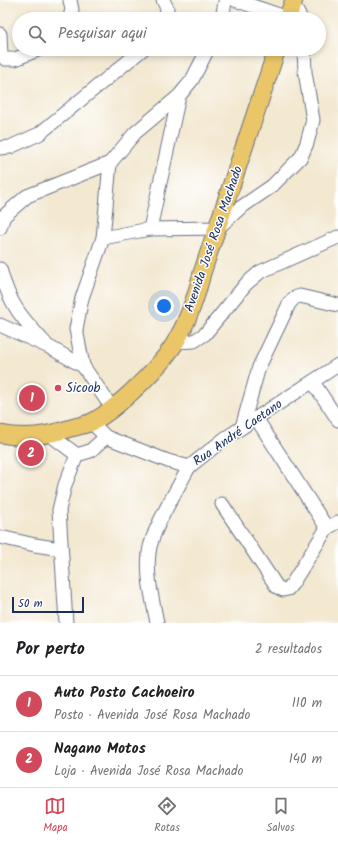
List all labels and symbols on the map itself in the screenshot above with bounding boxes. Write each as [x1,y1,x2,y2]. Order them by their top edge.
street label: Avenida José Rosa Machado [179,163,249,315]
your location [154,296,174,316]
place label: Sicoob [66,378,101,399]
pin: 1 [19,383,45,413]
marker: Sicoob [53,383,63,393]
street label: Rua André Caetano [189,394,287,472]
pin: 2 [18,438,44,468]
scale bar [12,595,84,614]

